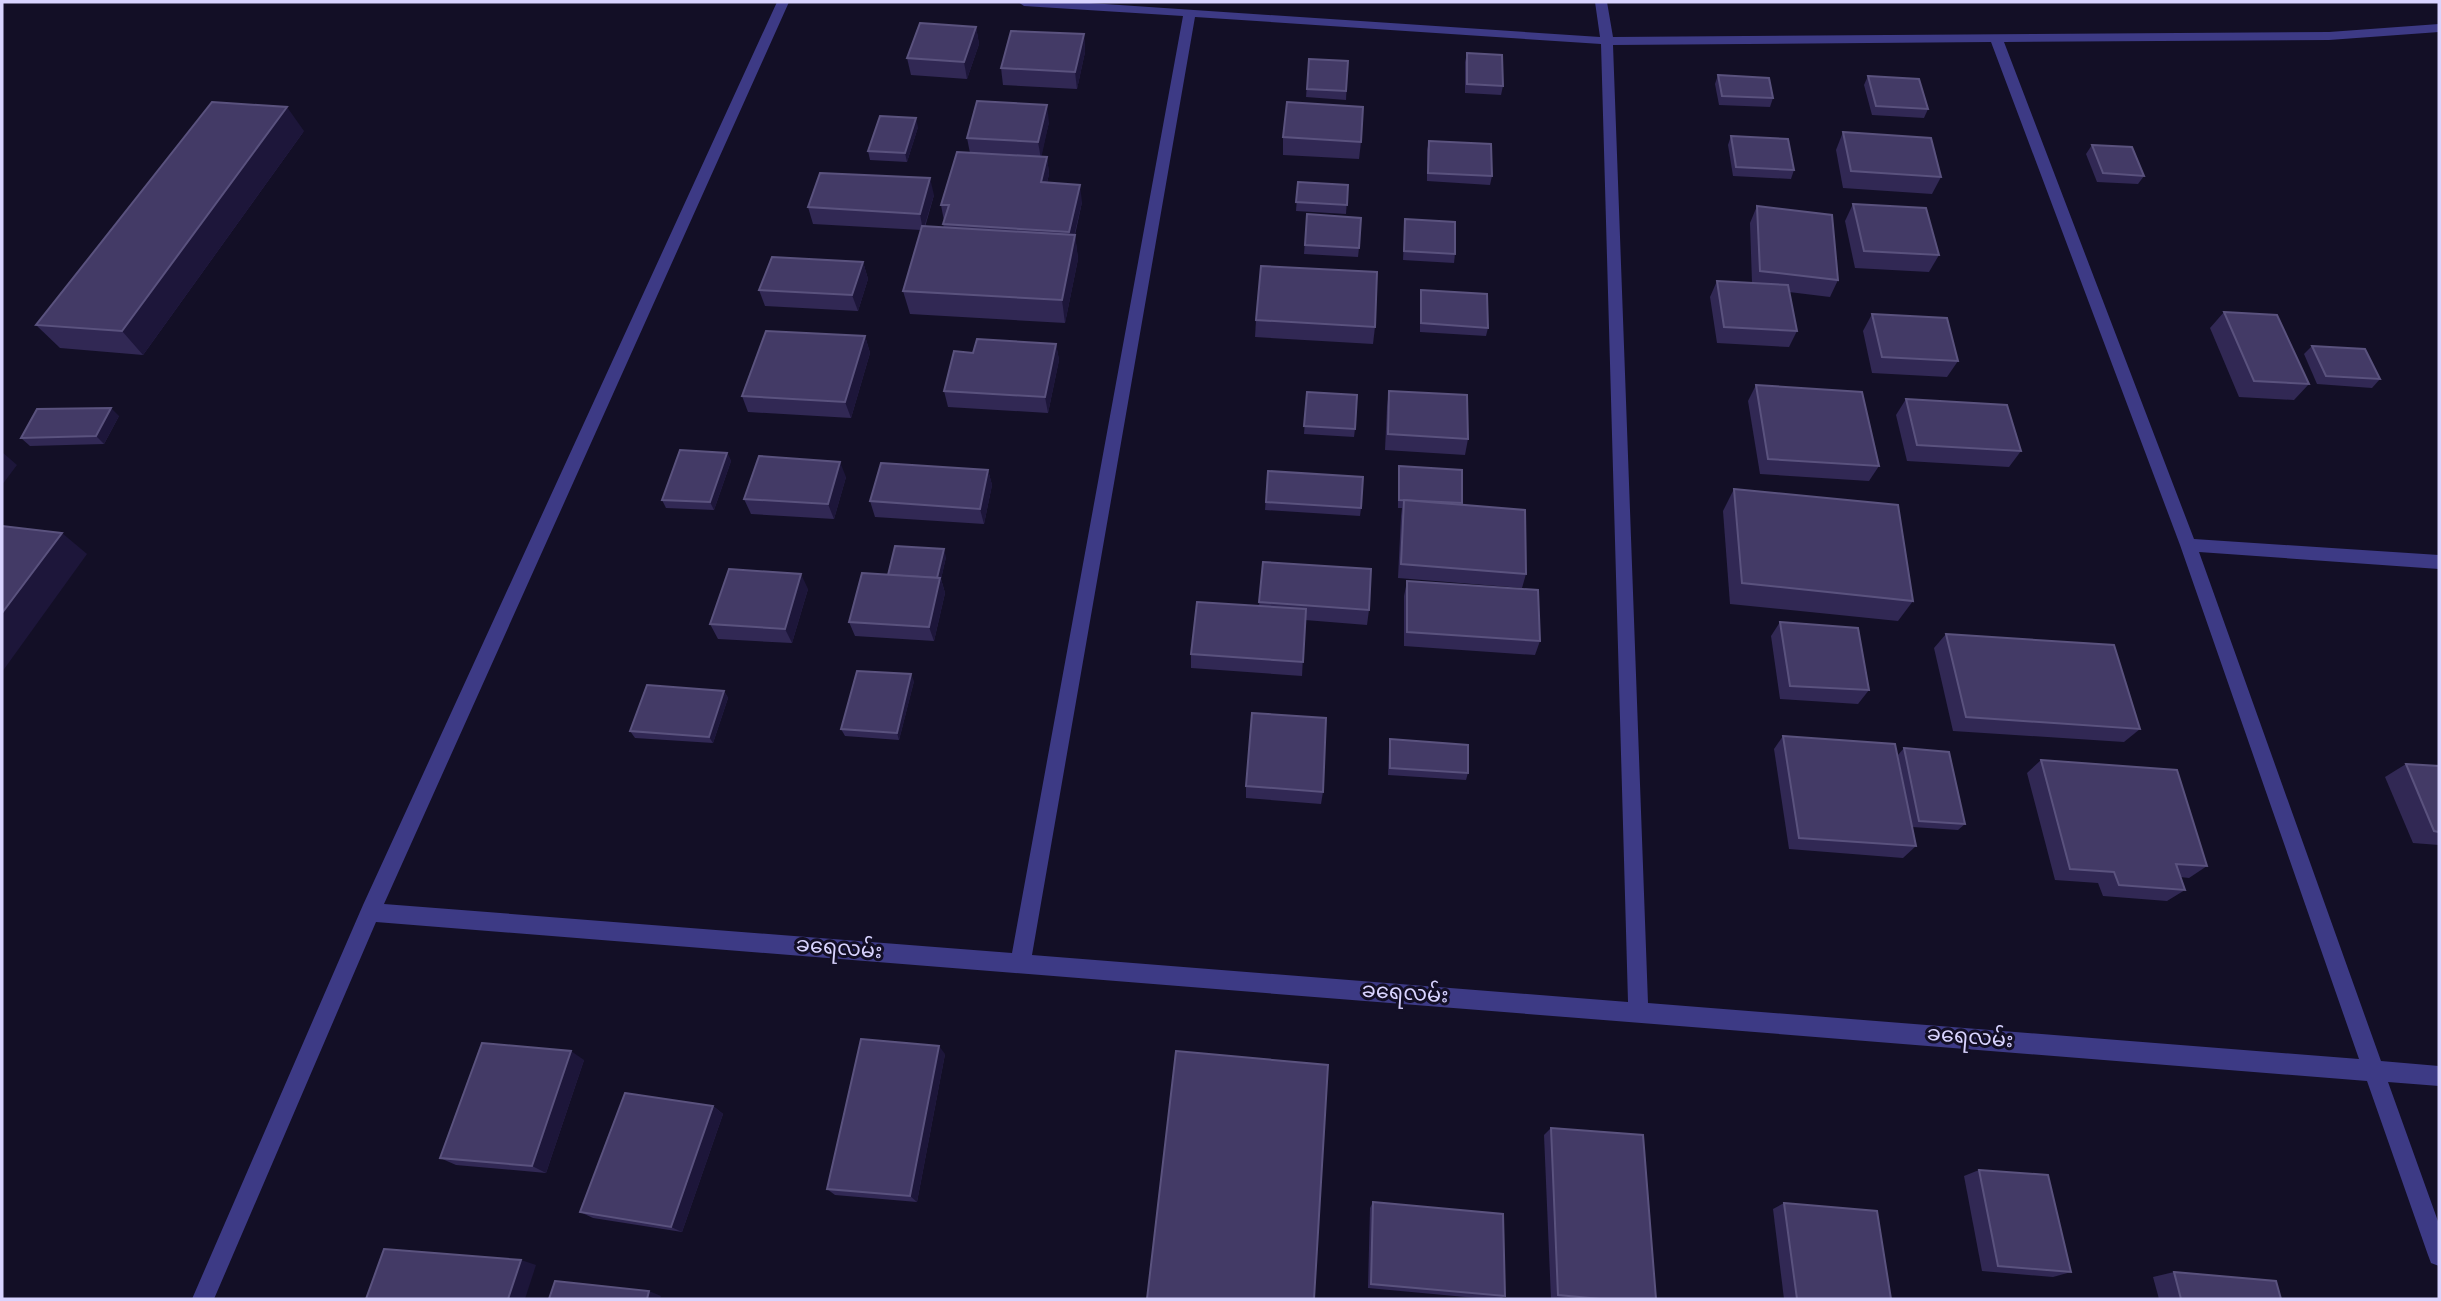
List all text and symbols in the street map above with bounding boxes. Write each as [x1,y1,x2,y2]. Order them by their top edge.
street label: ခရေလမ်း [794,928,884,968]
street label: ခရေလမ်း [1361,974,1449,1012]
street label: ခရေလမ်း [1925,1017,2015,1057]

